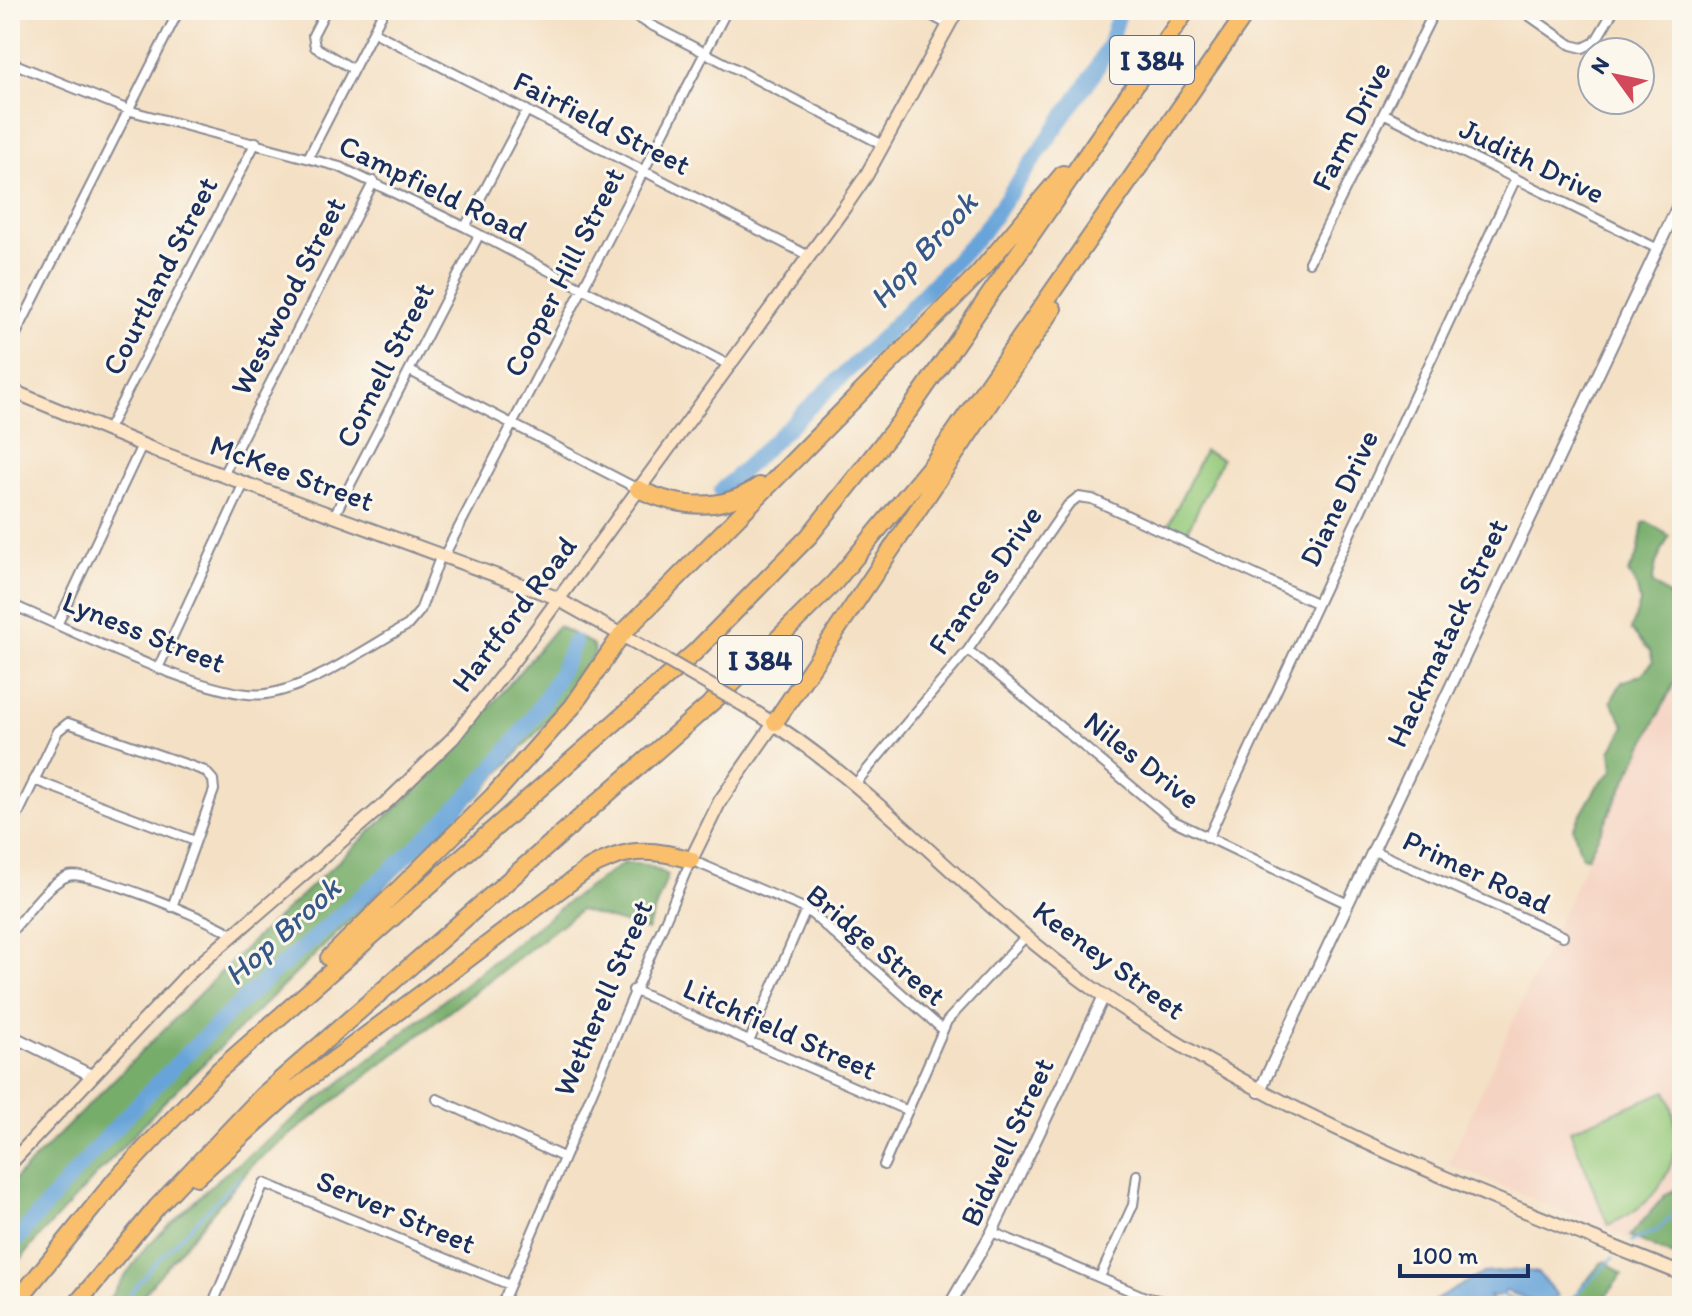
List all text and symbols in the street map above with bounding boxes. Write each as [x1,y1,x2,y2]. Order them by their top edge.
road number: I 384 [1110,36,1194,84]
north arrow [1576,36,1656,116]
text: N [1584,52,1615,79]
street label: Farm Drive [1302,55,1399,196]
street label: Fairfield Street [507,62,697,183]
street label: Judith Drive [1454,110,1611,212]
street label: Campfield Road [333,126,533,249]
street label: Cooper Hill Street [495,161,632,383]
street label: Courtland Street [94,170,225,381]
water label: Hop Brook [861,183,986,316]
street label: Westwood Street [222,190,353,401]
street label: Cornell Street [327,276,442,454]
street label: Diane Drive [1291,424,1386,572]
street label: McKee Street [205,426,379,519]
street label: Frances Drive [920,498,1050,662]
street label: Hackmatack Street [1377,513,1516,753]
street label: Hartford Road [443,528,584,699]
street label: Lyness Street [57,582,231,681]
road number: I 384 [718,636,802,684]
street label: Niles Drive [1077,703,1208,817]
street label: Primer Road [1397,821,1558,922]
water label: Hop Brook [216,868,349,993]
street label: Bridge Street [799,876,954,1014]
street label: Keeney Street [1026,892,1193,1027]
street label: Wetherell Street [545,894,661,1102]
street label: Litchfield Street [678,969,883,1088]
street label: Bidwell Street [951,1052,1062,1232]
street label: Server Street [311,1161,481,1262]
scale bar [1400,1228,1528,1278]
text: 100 m [1412,1241,1478,1270]

